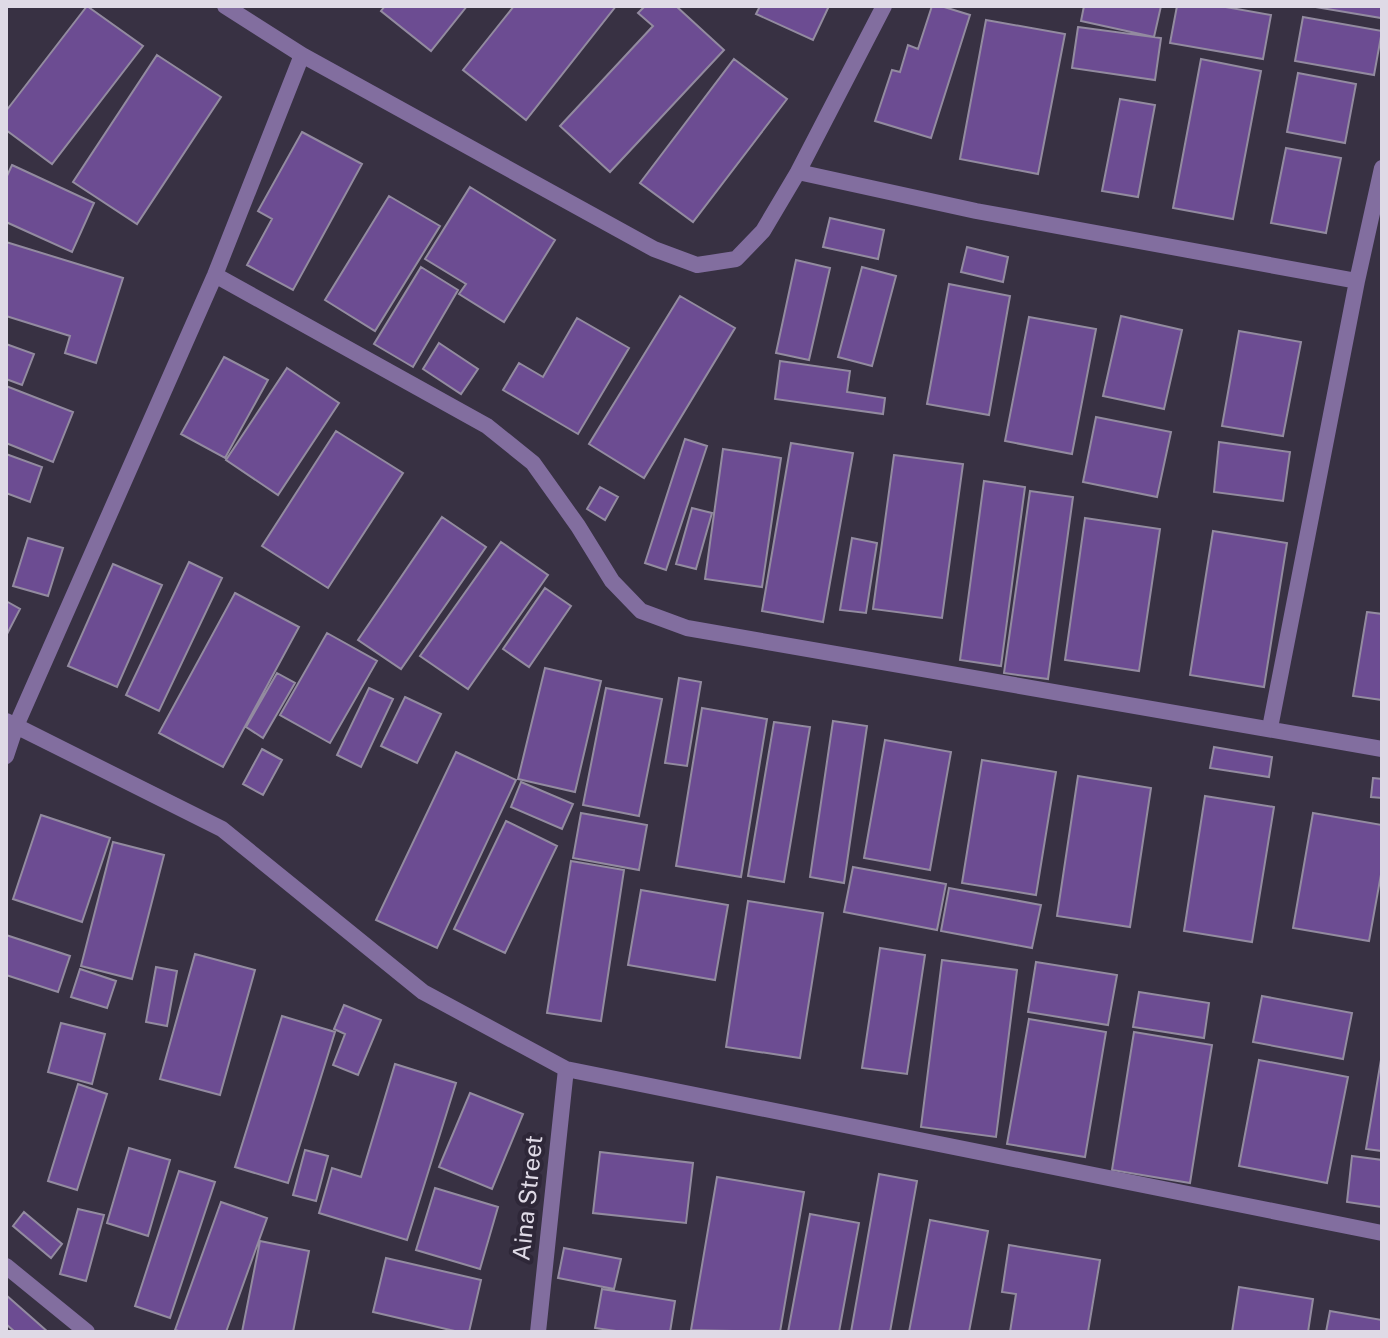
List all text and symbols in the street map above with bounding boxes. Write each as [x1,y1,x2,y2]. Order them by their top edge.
street label: Aina Street [506,1134,548,1262]

